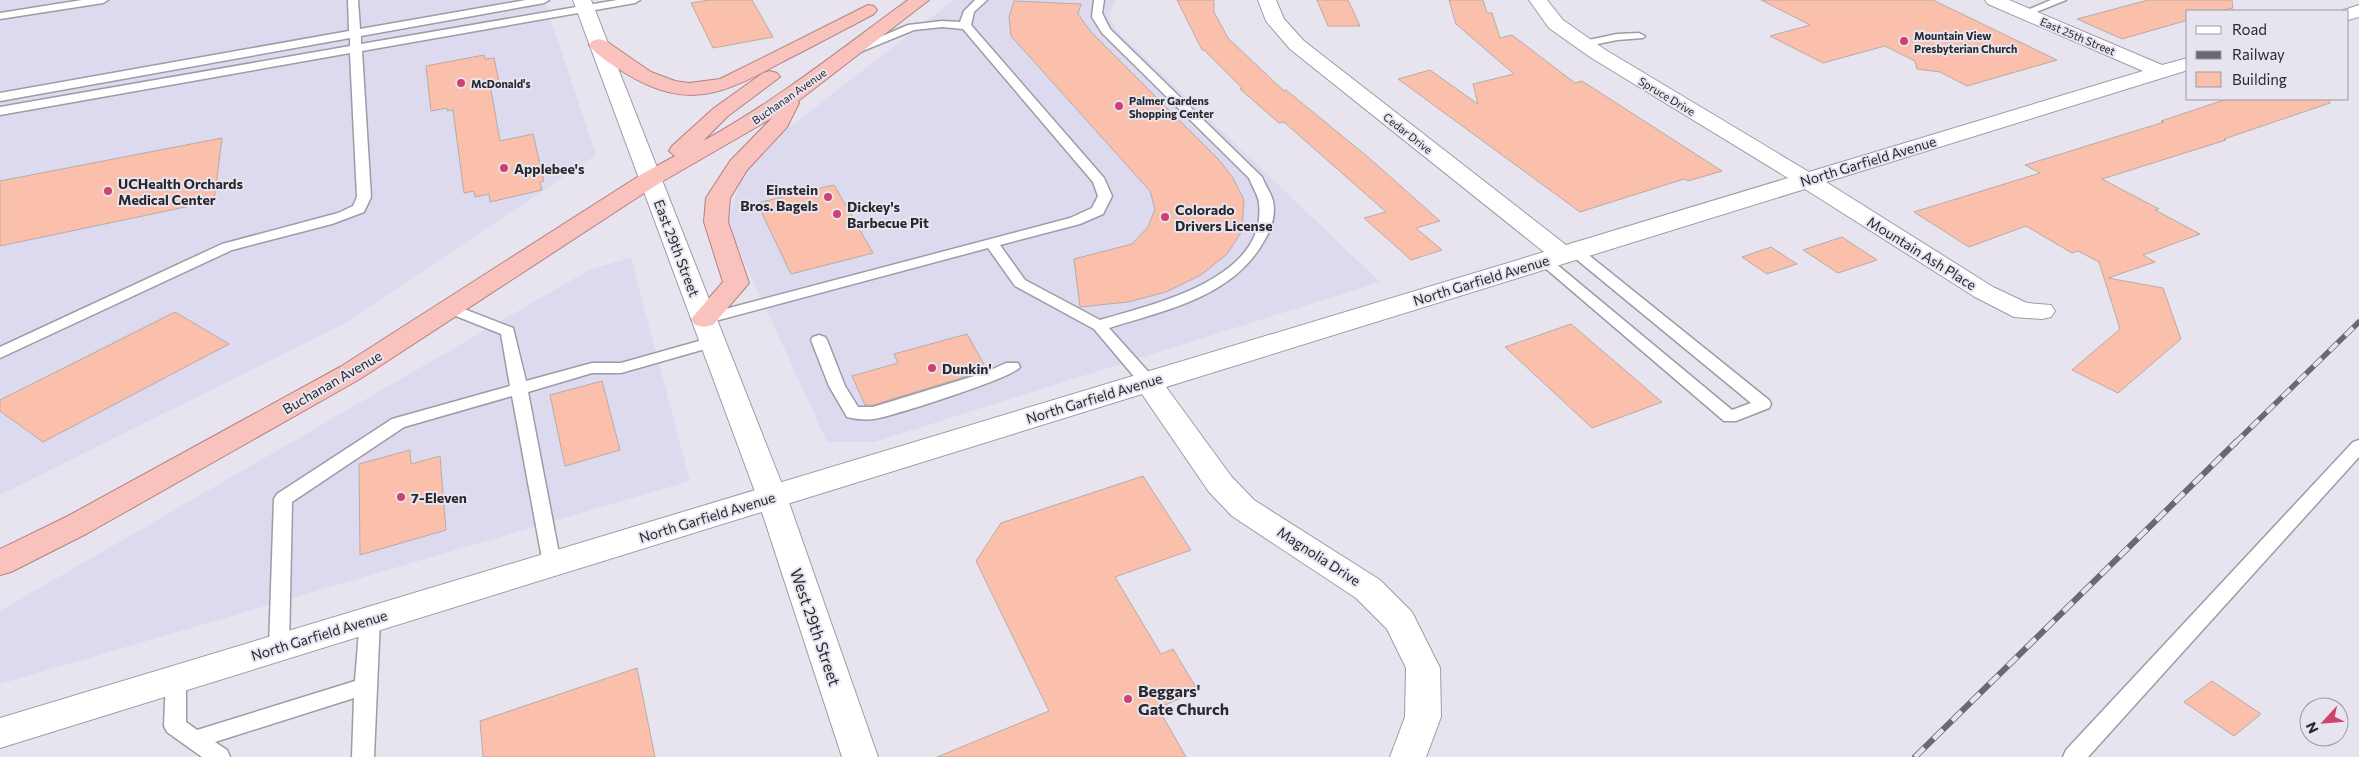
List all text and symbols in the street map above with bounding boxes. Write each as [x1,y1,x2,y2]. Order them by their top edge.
legend [2186,10,2349,100]
street label: East 25th Street [2038,14,2118,58]
text: Road [2232,20,2267,38]
place label: Mountain View Presbyterian Church [1914,29,2017,55]
marker: Mountain View Presbyterian Church [1898,35,1910,47]
text: Railway [2232,45,2285,63]
street label: Buchanan Avenue [749,65,829,127]
text: Building [2232,70,2287,88]
street label: Spruce Drive [1636,74,1698,118]
marker: McDonald's [455,77,467,89]
place label: McDonald's [471,77,531,90]
place label: Palmer Gardens Shopping Center [1129,94,1214,120]
marker: Palmer Gardens Shopping Center [1113,100,1125,112]
street label: Cedar Drive [1381,110,1435,156]
street label: North Garfield Avenue [1798,132,1938,190]
place label: Applebee's [514,160,585,177]
marker: Applebee's [498,162,510,174]
place label: UCHealth Orchards Medical Center [118,175,244,208]
place label: Einstein Bros. Bagels [740,181,818,214]
marker: UCHealth Orchards Medical Center [102,185,114,197]
marker: Einstein Bros. Bagels [822,191,834,203]
street label: East 29th Street [651,197,703,299]
place label: Dickey's Barbecue Pit [847,198,929,231]
place label: Colorado Drivers License [1175,201,1273,234]
marker: Dickey's Barbecue Pit [831,208,843,220]
marker: Colorado Drivers License [1159,211,1171,223]
street label: Mountain Ash Place [1864,213,1980,293]
street label: North Garfield Avenue [1411,251,1551,309]
street label: Buchanan Avenue [279,347,385,417]
place label: Dunkin' [942,360,992,377]
marker: Dunkin' [926,362,938,374]
street label: North Garfield Avenue [1024,369,1164,427]
street label: North Garfield Avenue [637,488,777,546]
place label: 7-Eleven [411,489,467,506]
marker: 7-Eleven [395,491,407,503]
street label: Magnolia Drive [1274,523,1364,589]
street label: West 29th Street [787,566,845,689]
street label: North Garfield Avenue [249,606,389,664]
place label: Beggars' Gate Church [1138,681,1229,718]
marker: Beggars' Gate Church [1122,693,1134,705]
north arrow [2299,697,2349,747]
text: N [2302,719,2322,736]

